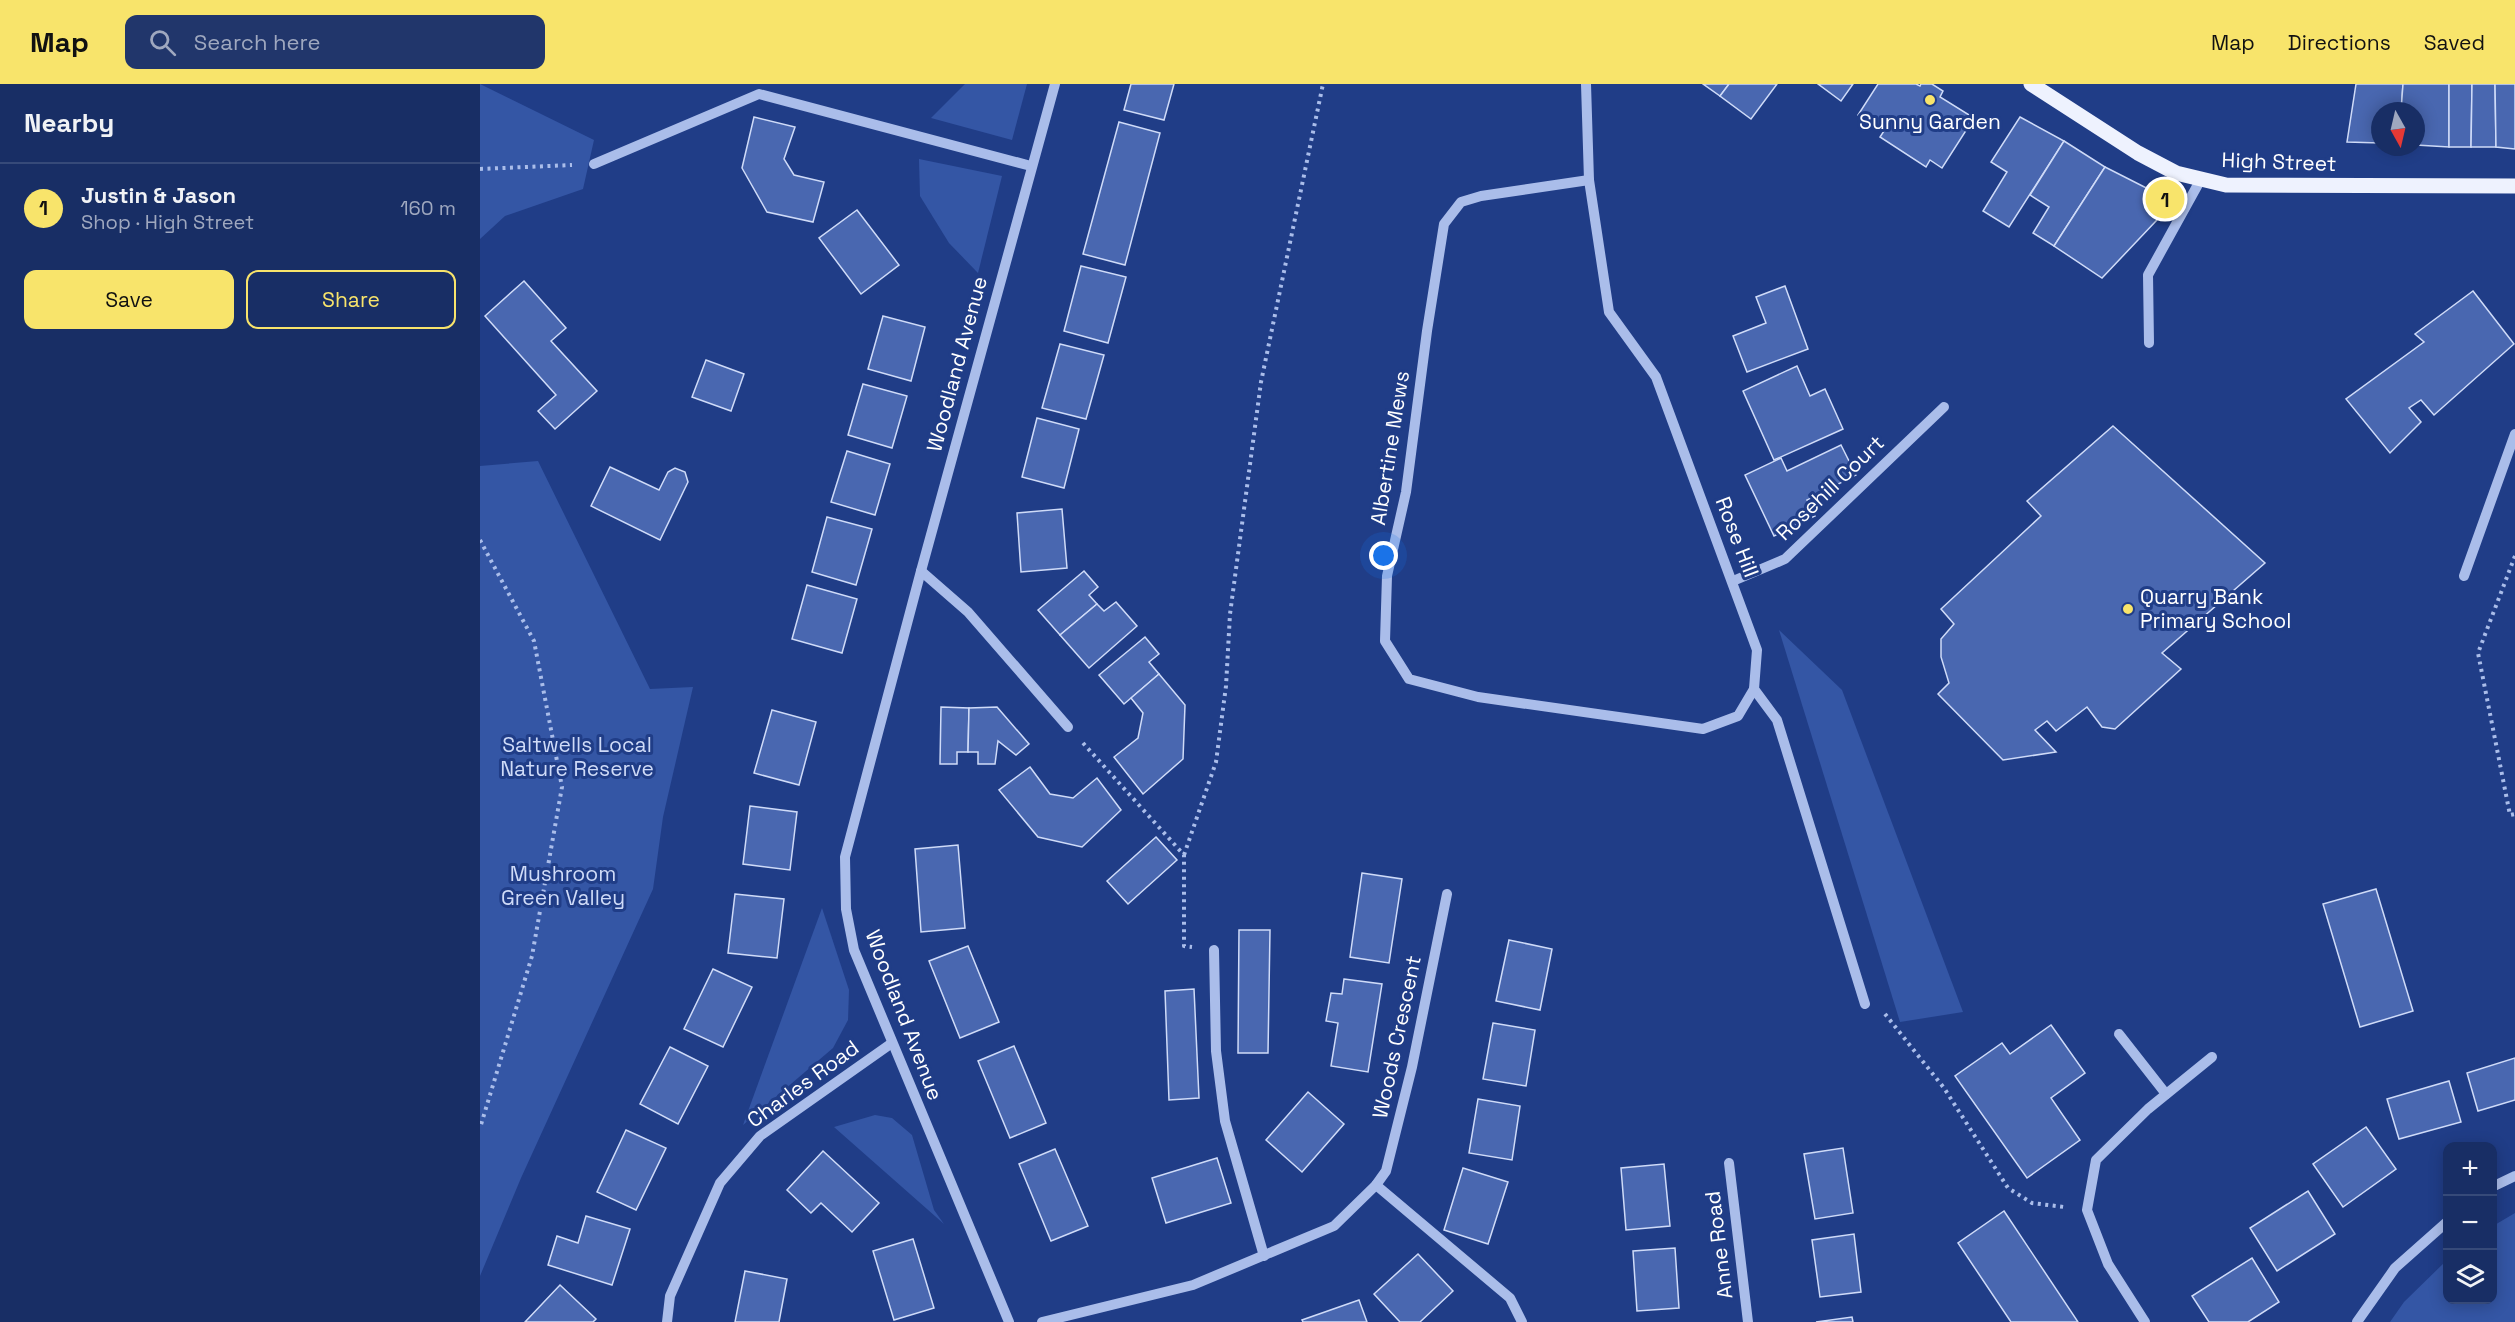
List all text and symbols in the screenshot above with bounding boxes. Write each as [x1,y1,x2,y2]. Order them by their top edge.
search box [125,15,545,69]
text: Map [30,24,89,60]
icon: search [146,26,179,59]
text: Search here [194,28,321,56]
text: Map [2211,29,2255,56]
text: Directions [2288,29,2391,56]
text: Saved [2424,29,2485,56]
marker: Sunny Garden [1923,93,1937,107]
north arrow [2371,102,2425,156]
text: Nearby [24,106,114,140]
place label: Sunny Garden [1859,108,2001,135]
street label: High Street [2221,146,2337,177]
pin: 1 [2146,176,2184,222]
text: Justin & Jason [81,181,236,209]
text: 1 [39,195,48,221]
text: 160 m [400,195,456,221]
text: Shop · High Street [81,209,254,235]
button: Save [24,270,234,329]
button: Share [246,270,456,329]
street label: Woodland Avenue [920,273,993,455]
street label: Albertine Mews [1364,369,1415,527]
street label: Rosehill Court [1770,429,1890,546]
street label: Rose Hill [1710,493,1765,581]
your location [1369,541,1398,570]
place label: Quarry Bank Primary School [2140,583,2291,634]
marker: Quarry Bank Primary School [2121,602,2135,616]
park label: Saltwells Local Nature Reserve [500,731,654,782]
park label: Mushroom Green Valley [501,860,625,911]
street label: Woodland Avenue [860,926,949,1104]
street label: Woods Crescent [1366,953,1427,1121]
street label: Charles Road [741,1034,864,1133]
map controls [2443,1142,2497,1304]
button: + [2443,1142,2497,1196]
street label: Anne Road [1699,1190,1739,1300]
button: − [2443,1196,2497,1250]
button: layers [2443,1250,2497,1304]

